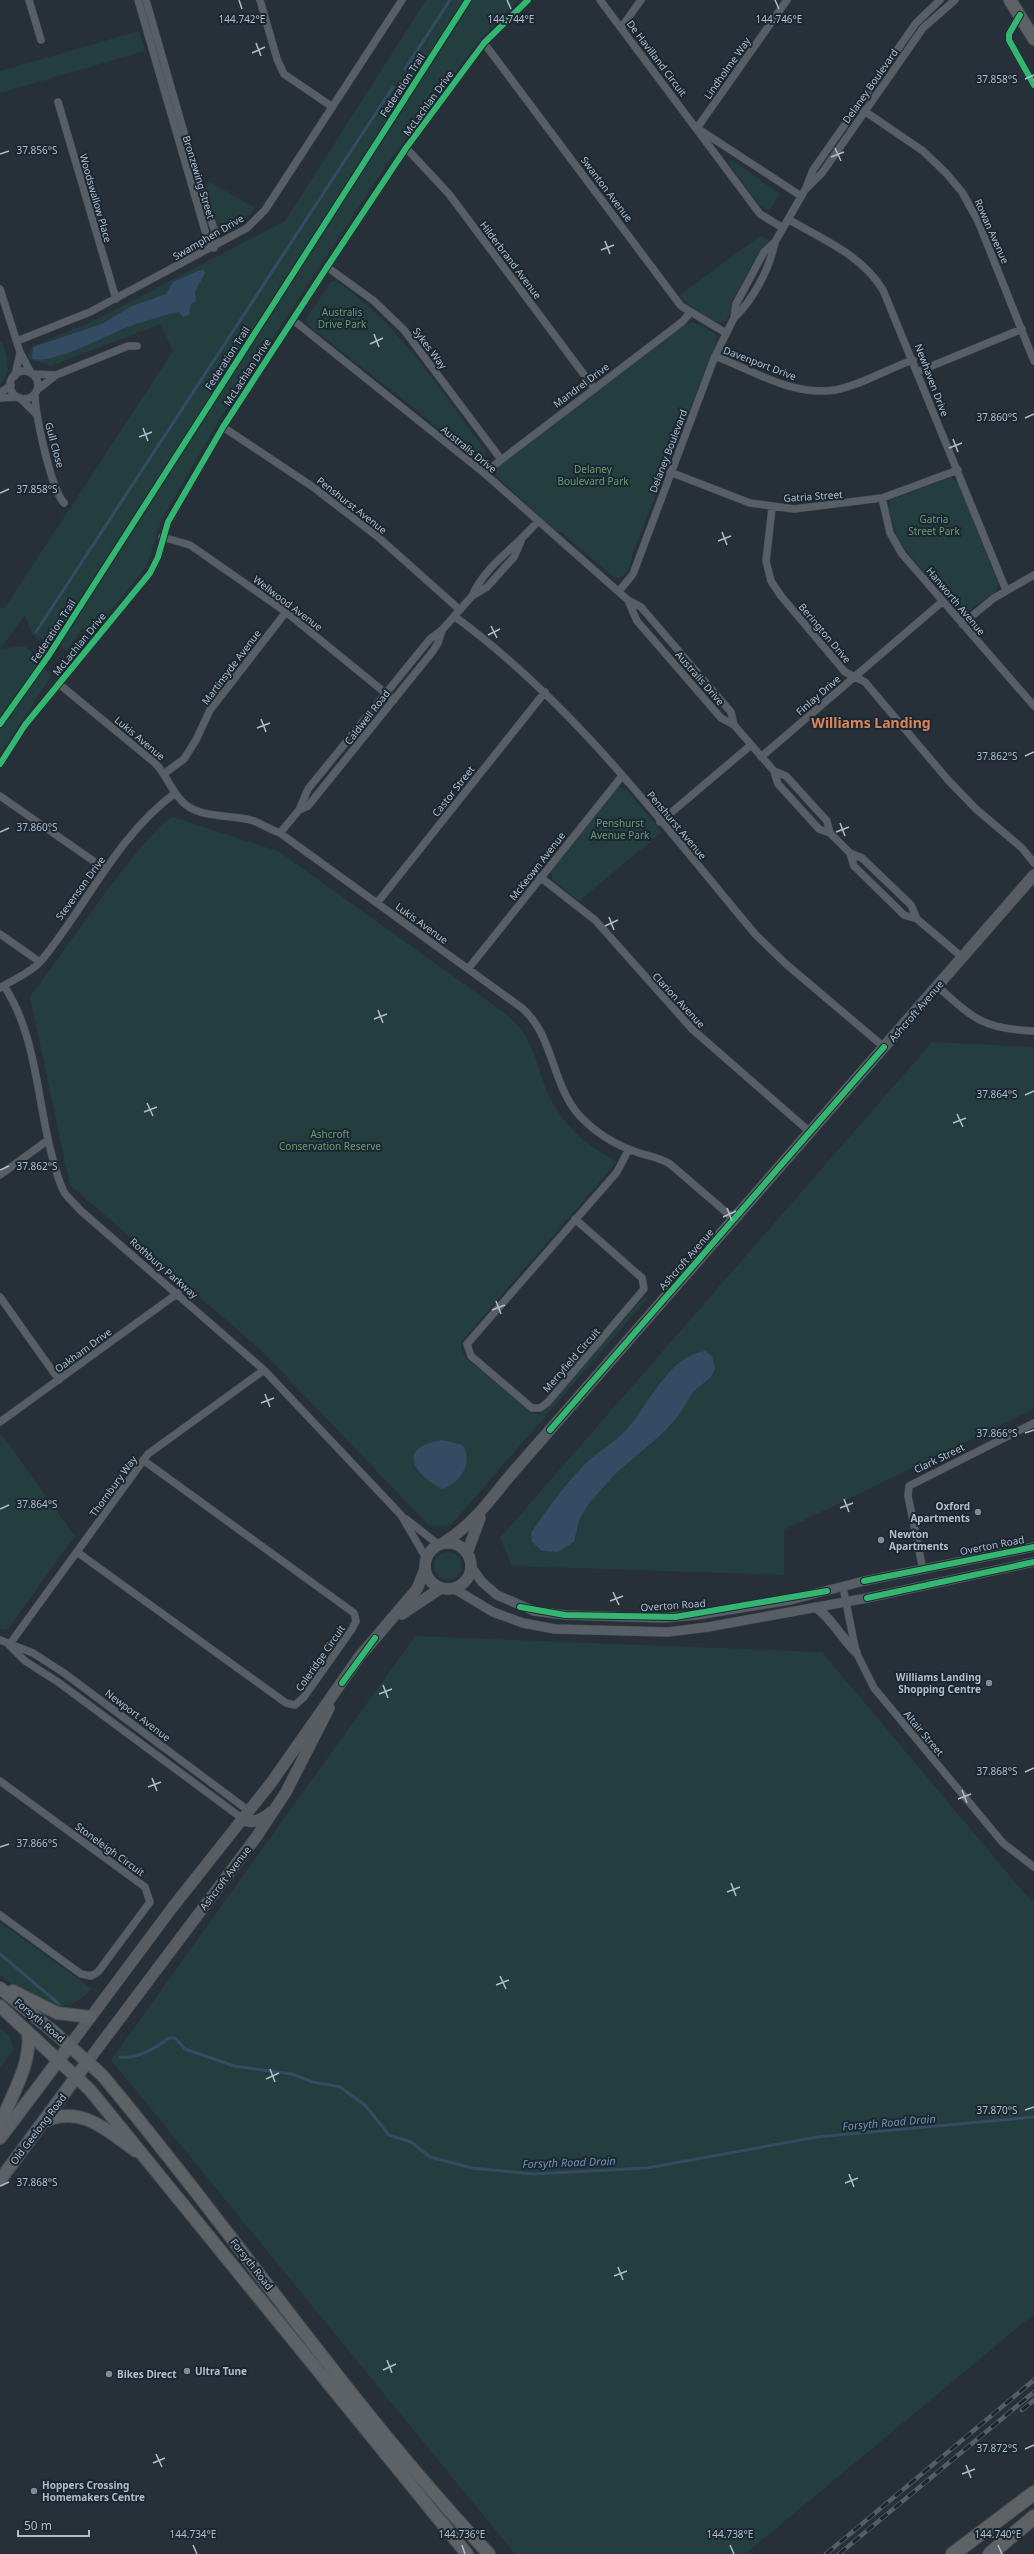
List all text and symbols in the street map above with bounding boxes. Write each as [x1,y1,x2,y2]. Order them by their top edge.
text: 144.742°E [219,12,265,26]
text: 144.744°E [488,12,534,26]
text: 144.746°E [756,12,802,26]
street label: De Havilland Circuit [624,17,690,99]
street label: Lindholme Way [701,34,754,102]
street label: Delaney Boulevard [839,46,901,126]
street label: Federation Trail [376,51,428,119]
street label: McLachlan Drive [400,67,457,138]
text: 37.858°S [976,72,1018,86]
street label: Bronzewing Street [180,134,218,221]
text: 37.856°S [16,143,58,157]
street label: Woodswallow Place [77,152,115,244]
street label: Swanton Avenue [578,153,636,225]
street label: Rowan Avenue [971,196,1013,266]
street label: Swamphen Drive [170,211,246,263]
street label: Hilderbrand Avenue [477,218,545,302]
park label: Australis Drive Park [318,305,367,331]
street label: Federation Trail [201,324,253,392]
street label: Sykes Way [410,324,451,372]
street label: McLachlan Drive [220,335,274,408]
street label: Newhaven Drive [912,342,952,419]
street label: Davenport Drive [722,343,799,383]
street label: Mandrel Drive [550,359,612,411]
street label: Delaney Boulevard [646,407,690,495]
text: 37.860°S [976,410,1018,424]
street label: Gull Close [42,421,68,470]
street label: Australis Drive [438,422,500,476]
park label: Delaney Boulevard Park [557,462,629,488]
street label: Penshurst Avenue [314,473,390,537]
text: 37.858°S [16,482,58,496]
street label: Gatria Street [783,487,843,505]
park label: Gatria Street Park [908,512,960,538]
street label: Hanworth Avenue [923,564,989,638]
street label: Wellwood Avenue [250,572,326,634]
street label: Federation Trail [27,597,79,665]
street label: Berington Drive [796,600,854,666]
street label: McLachlan Drive [49,609,109,678]
street label: Martinsyde Avenue [198,626,264,707]
street label: Australis Drive [672,648,728,708]
street label: Finlay Drive [793,672,843,718]
street label: Caldwell Road [341,687,393,747]
street label: Lukis Avenue [112,713,168,763]
district label: Williams Landing [811,713,931,732]
text: 37.862°S [976,749,1018,763]
street label: Castor Street [429,762,478,819]
street label: Penshurst Avenue [644,788,710,862]
park label: Penshurst Avenue Park [591,816,650,842]
text: 37.860°S [16,820,58,834]
street label: McKeown Avenue [506,829,568,903]
street label: Stevenson Drive [52,853,108,923]
street label: Lukis Avenue [393,899,451,947]
street label: Clarion Avenue [650,969,709,1031]
street label: Ashcroft Avenue [885,977,947,1045]
text: 37.864°S [976,1087,1018,1101]
park label: Ashcroft Conservation Reserve [279,1127,381,1153]
text: 37.862°S [16,1159,58,1173]
street label: Ashcroft Avenue [655,1225,717,1293]
street label: Rothbury Parkway [127,1235,202,1302]
street label: Oakham Drive [52,1324,115,1375]
street label: Merryfield Circuit [539,1325,603,1395]
text: 37.866°S [976,1426,1018,1440]
street label: Clark Street [911,1440,967,1476]
street label: Thornbury Way [86,1452,140,1519]
text: 37.864°S [16,1497,58,1511]
place label: Oxford Apartments [910,1499,970,1525]
marker: Oxford Apartments [973,1507,983,1517]
place label: Newton Apartments [889,1527,949,1553]
street label: Overton Road [959,1532,1025,1558]
marker: Newton Apartments [876,1535,886,1545]
street label: Overton Road [640,1596,706,1614]
street label: Coleridge Circuit [292,1622,348,1694]
place label: Williams Landing Shopping Centre [896,1670,981,1696]
marker: Williams Landing Shopping Centre [984,1678,994,1688]
street label: Newport Avenue [102,1686,174,1744]
street label: Altair Street [901,1707,947,1759]
text: 37.868°S [976,1764,1018,1778]
street label: Stoneleigh Circuit [72,1819,148,1879]
text: 37.866°S [16,1836,58,1850]
street label: Ashcroft Avenue [196,1843,254,1913]
street label: Forsyth Road [12,1995,68,2045]
street label: Old Geelong Road [7,2091,69,2167]
text: 37.870°S [976,2103,1018,2117]
water label: Forsyth Road Drain [842,2110,936,2134]
water label: Forsyth Road Drain [522,2153,616,2171]
text: 37.868°S [16,2175,58,2189]
street label: Forsyth Road [227,2235,277,2293]
place label: Ultra Tune [195,2364,247,2378]
marker: Ultra Tune [182,2366,192,2376]
place label: Bikes Direct [117,2367,177,2381]
marker: Bikes Direct [104,2369,114,2379]
text: 37.872°S [976,2441,1018,2455]
place label: Hoppers Crossing Homemakers Centre [42,2478,145,2504]
marker: Hoppers Crossing Homemakers Centre [29,2486,39,2496]
scale bar [18,2512,89,2538]
text: 50 m [24,2517,52,2534]
text: 144.734°E [170,2527,216,2541]
text: 144.736°E [439,2527,485,2541]
text: 144.738°E [707,2527,753,2541]
text: 144.740°E [975,2527,1021,2541]

